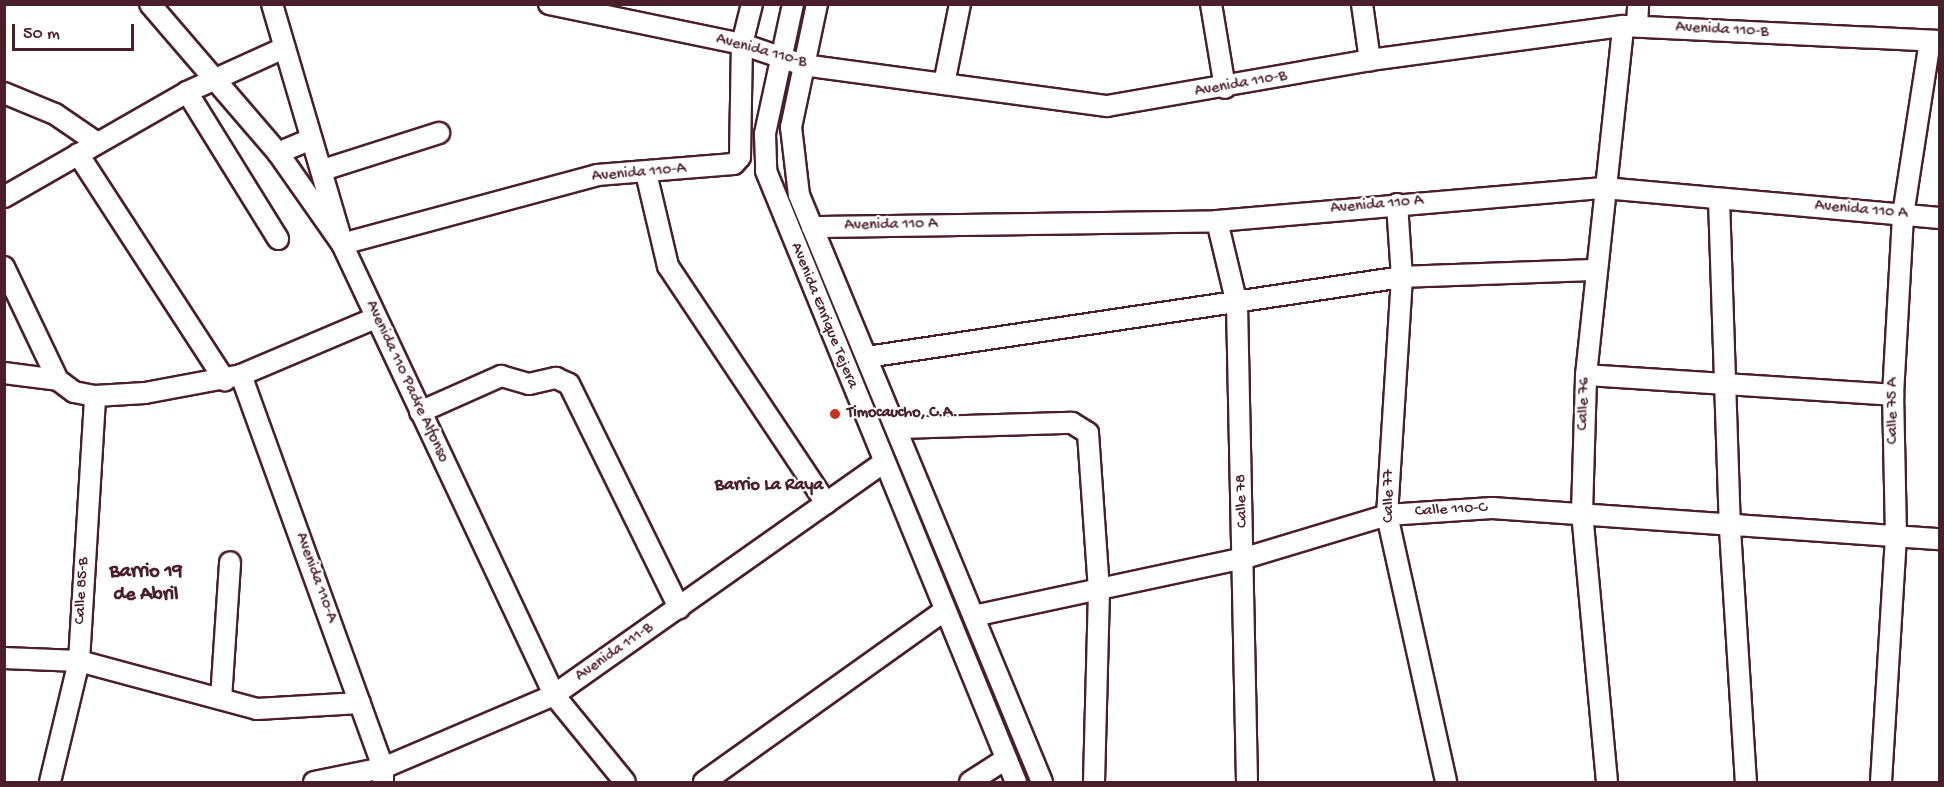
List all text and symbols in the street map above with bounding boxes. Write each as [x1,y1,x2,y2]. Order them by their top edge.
scale bar [15,12,136,50]
street label: Avenida 110-B [1675,19,1769,43]
text: 50 m [23,24,60,45]
street label: Avenida 110-B [714,31,808,73]
street label: Avenida 110-B [1194,67,1288,103]
street label: Avenida 110-A [591,160,687,188]
street label: Avenida 110 A [1330,192,1424,220]
street label: Avenida 110 A [1814,197,1908,225]
street label: Avenida 110 A [844,216,938,236]
street label: Avenida Enrique Tejera [785,240,861,392]
street label: Avenida 110 Padre Alfonso [360,298,452,466]
street label: Calle 76 [1574,377,1596,431]
street label: Calle 75 A [1884,378,1904,444]
place label: Timocaucho, C.A. [847,404,957,424]
marker: Timocaucho, C.A. [828,407,842,421]
street label: Calle 77 [1380,469,1400,523]
street label: Calle 78 [1232,474,1254,528]
district label: Barrio La Raya [715,475,823,497]
street label: Calle 110-C [1414,500,1488,522]
street label: Avenida 110-A [290,530,340,626]
street label: Calle 85-B [72,557,94,625]
district label: Barrio 19 de Abril [109,560,183,607]
street label: Avenida 111-B [572,619,658,687]

